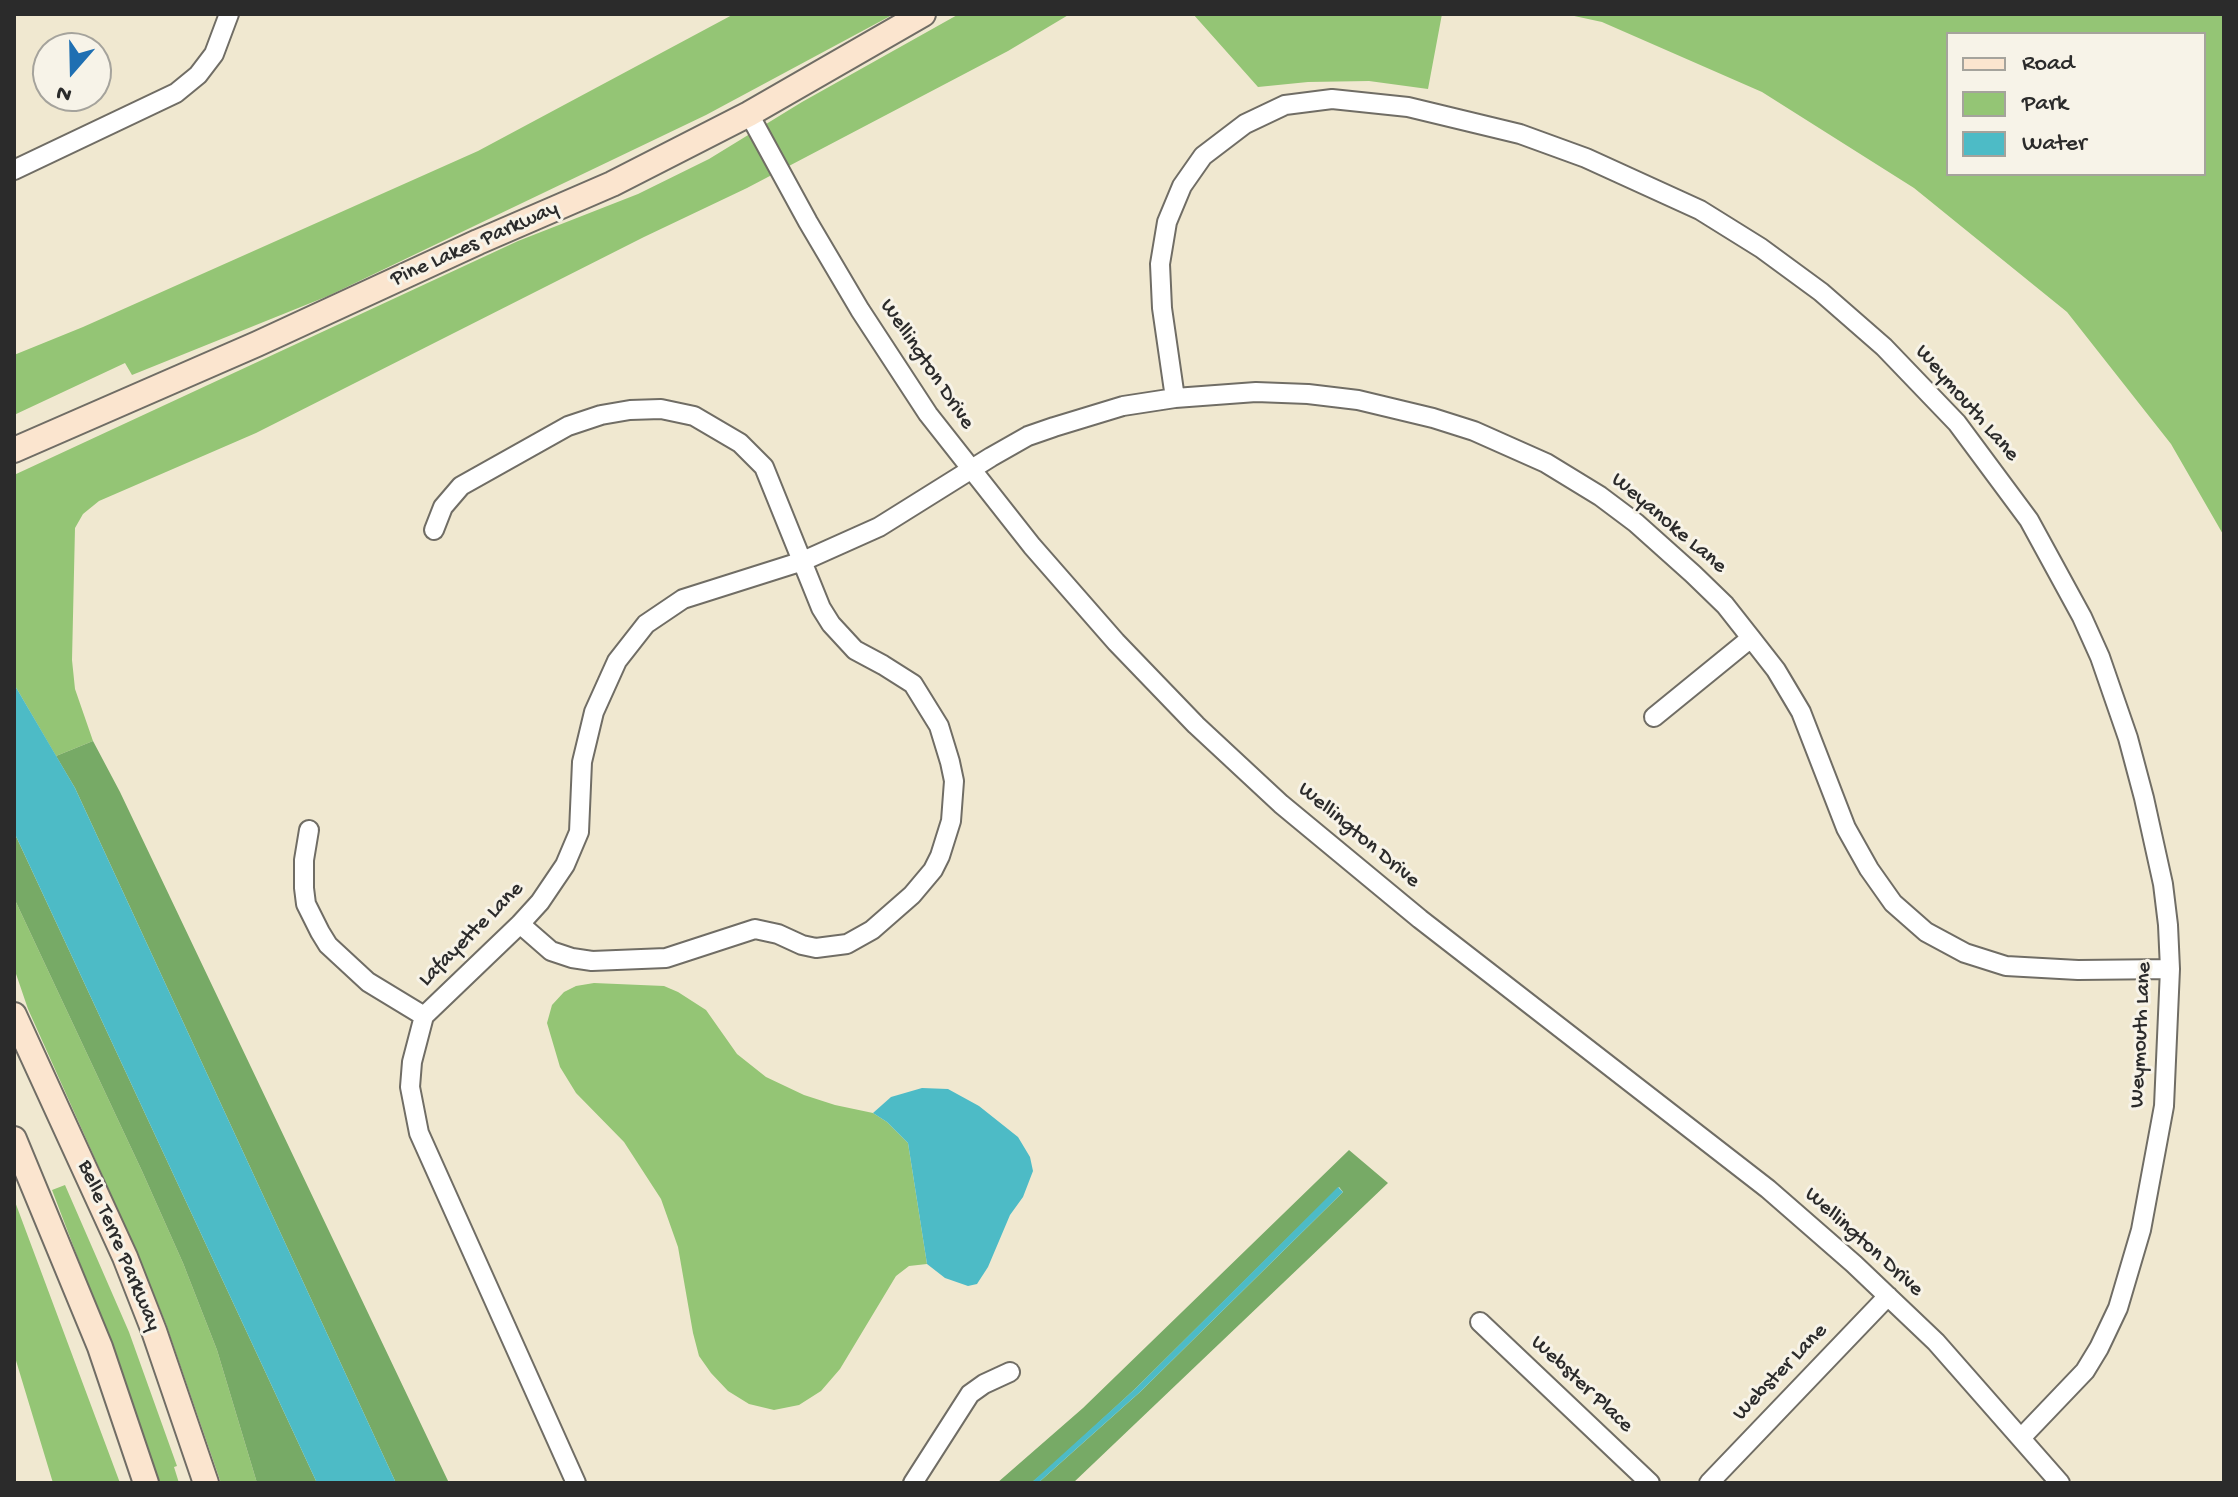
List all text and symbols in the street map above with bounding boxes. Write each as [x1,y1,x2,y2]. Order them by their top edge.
north arrow [32,32,112,112]
legend [1946,32,2206,176]
text: Road [2022,50,2074,79]
text: N [53,78,76,107]
text: Park [2022,90,2068,119]
text: Water [2022,130,2086,159]
street label: Pine Lakes Parkway [387,196,563,294]
street label: Wellington Drive [873,295,979,435]
street label: Weymouth Lane [1908,340,2024,468]
street label: Weyanoke Lane [1605,468,1731,580]
street label: Wellington Drive [1291,777,1425,895]
street label: Lafayette Lane [414,877,530,993]
street label: Weymouth Lane [2125,961,2159,1109]
street label: Belle Terre Parkway [70,1157,166,1335]
street label: Wellington Drive [1798,1183,1928,1303]
street label: Webster Lane [1728,1319,1834,1427]
street label: Webster Place [1524,1331,1638,1439]

